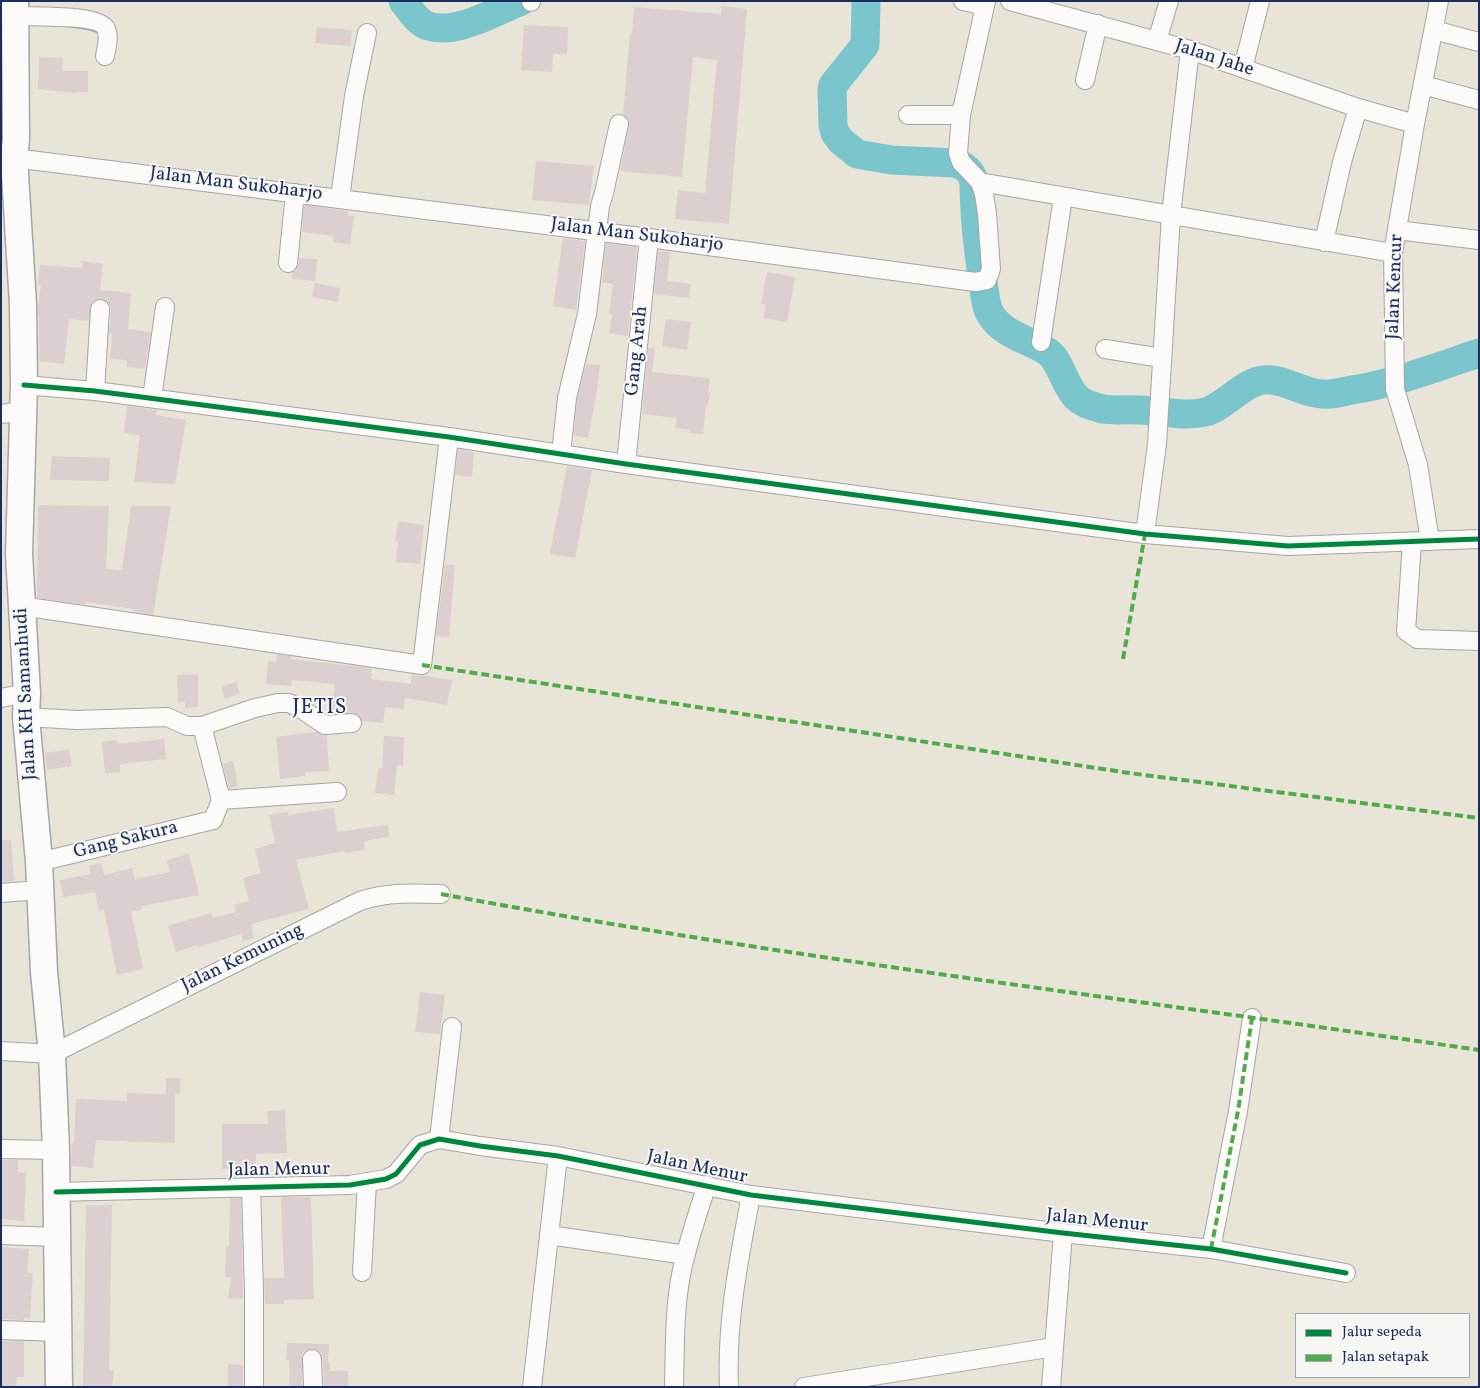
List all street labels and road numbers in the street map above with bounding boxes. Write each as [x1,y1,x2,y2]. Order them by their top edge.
street label: Jalan Jahe [1171,35,1257,83]
street label: Jalan Man Sukoharjo [148,163,324,207]
street label: Jalan Man Sukoharjo [549,214,725,258]
street label: Jalan Kencur [1383,234,1409,340]
street label: Gang Arah [622,305,654,397]
street label: Jalan KH Samanhudi [11,607,43,781]
street label: Gang Sakura [72,817,180,865]
street label: Jalan Kemuning [178,920,308,998]
street label: Jalan Menur [645,1146,749,1190]
street label: Jalan Menur [228,1159,330,1183]
street label: Jalan Menur [1045,1205,1149,1239]

